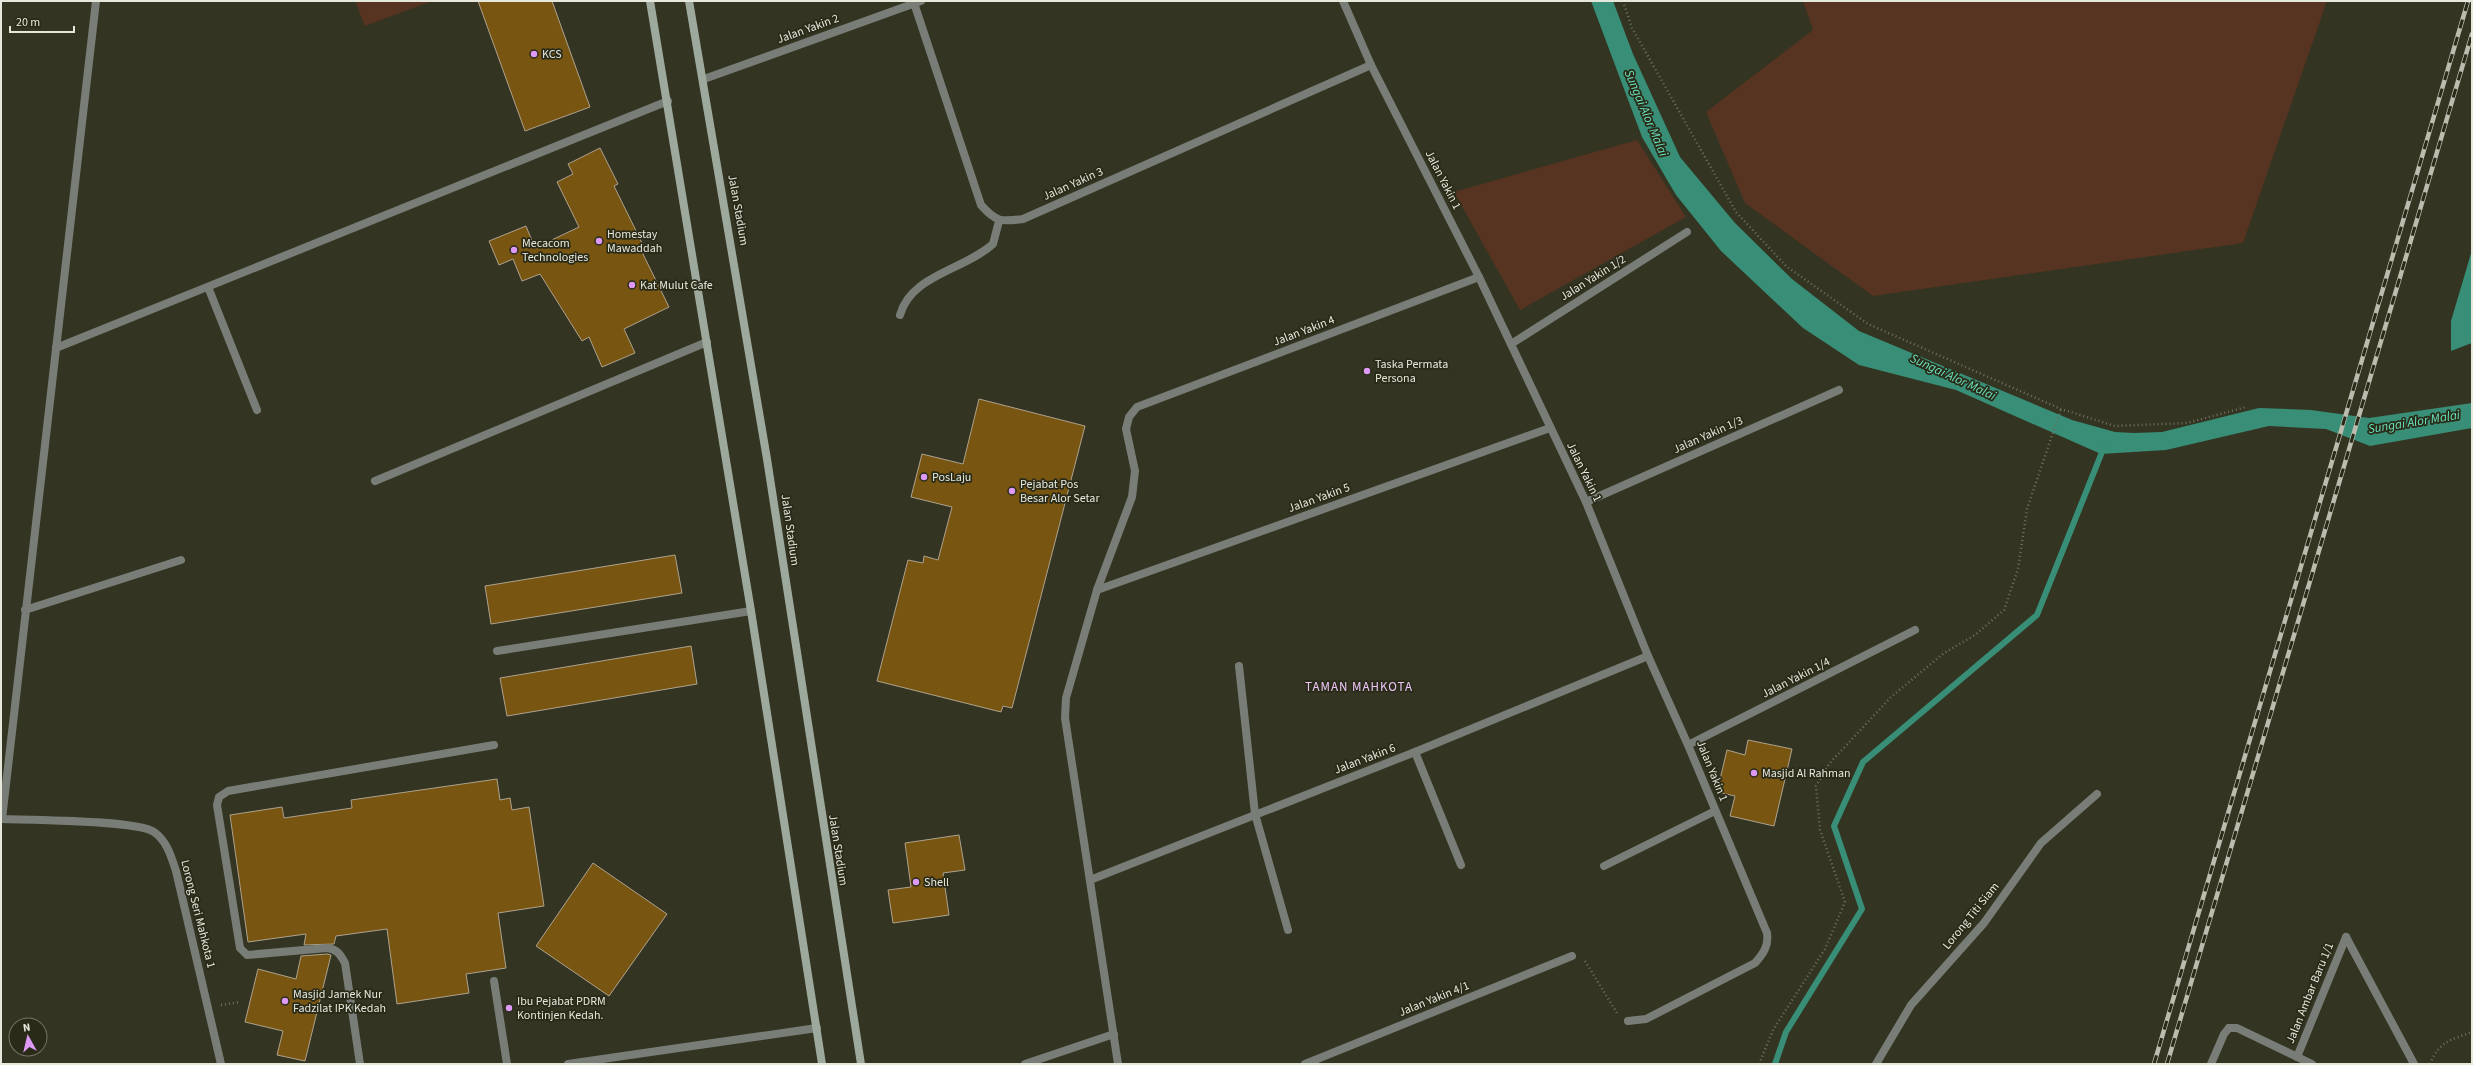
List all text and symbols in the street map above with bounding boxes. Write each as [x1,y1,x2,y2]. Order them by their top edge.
scale bar [10,8,74,34]
street label: Jalan Yakin 2 [775,10,841,48]
text: 20 m [16,14,40,31]
place label: KCS [542,46,562,63]
marker: KCS [529,49,539,59]
water label: Sungai Alor Malai [1620,67,1673,160]
street label: Jalan Yakin 1 [1421,147,1465,213]
street label: Jalan Yakin 3 [1040,163,1106,205]
street label: Jalan Stadium [723,173,753,247]
place label: Homestay Mawaddah [607,226,662,257]
place label: Mecacom Technologies [522,235,588,266]
marker: Homestay Mawaddah [594,236,604,246]
marker: Mecacom Technologies [509,245,519,255]
street label: Jalan Yakin 1/2 [1557,251,1629,305]
place label: Kat Mulut Cafe [640,277,713,294]
marker: Kat Mulut Cafe [627,280,637,290]
street label: Jalan Yakin 4 [1271,311,1337,351]
water label: Sungai Alor Malai [1907,349,2000,405]
place label: Taska Permata Persona [1375,356,1448,387]
marker: Taska Permata Persona [1362,366,1372,376]
water label: Sungai Alor Malai [2367,406,2462,438]
street label: Jalan Yakin 1/3 [1670,412,1746,458]
street label: Jalan Yakin 1 [1562,439,1606,505]
place label: PosLaju [932,469,971,486]
marker: PosLaju [919,472,929,482]
place label: Pejabat Pos Besar Alor Setar [1020,476,1100,507]
street label: Jalan Yakin 5 [1286,479,1352,517]
marker: Pejabat Pos Besar Alor Setar [1007,486,1017,496]
street label: Jalan Stadium [777,493,803,567]
street label: Jalan Yakin 1/4 [1759,653,1833,703]
district label: TAMAN MAHKOTA [1305,678,1413,696]
street label: Jalan Yakin 1 [1692,738,1732,804]
street label: Jalan Yakin 6 [1332,739,1398,779]
place label: Masjid Al Rahman [1762,765,1851,782]
marker: Masjid Al Rahman [1749,768,1759,778]
street label: Jalan Stadium [824,813,852,887]
street label: Lorong Seri Mahkota 1 [176,858,220,970]
place label: Shell [924,874,949,891]
marker: Shell [911,877,921,887]
street label: Lorong Titi Siam [1939,879,2003,953]
street label: Jalan Ambar Baru 1/1 [2282,940,2338,1046]
street label: Jalan Yakin 4/1 [1396,977,1472,1021]
place label: Masjid Jamek Nur Fadzilat IPK Kedah [293,986,386,1017]
place label: Ibu Pejabat PDRM Kontinjen Kedah. [517,993,606,1024]
marker: Masjid Jamek Nur Fadzilat IPK Kedah [280,996,290,1006]
marker: Ibu Pejabat PDRM Kontinjen Kedah. [504,1003,514,1013]
north arrow [8,1017,48,1057]
text: N [22,1020,31,1036]

